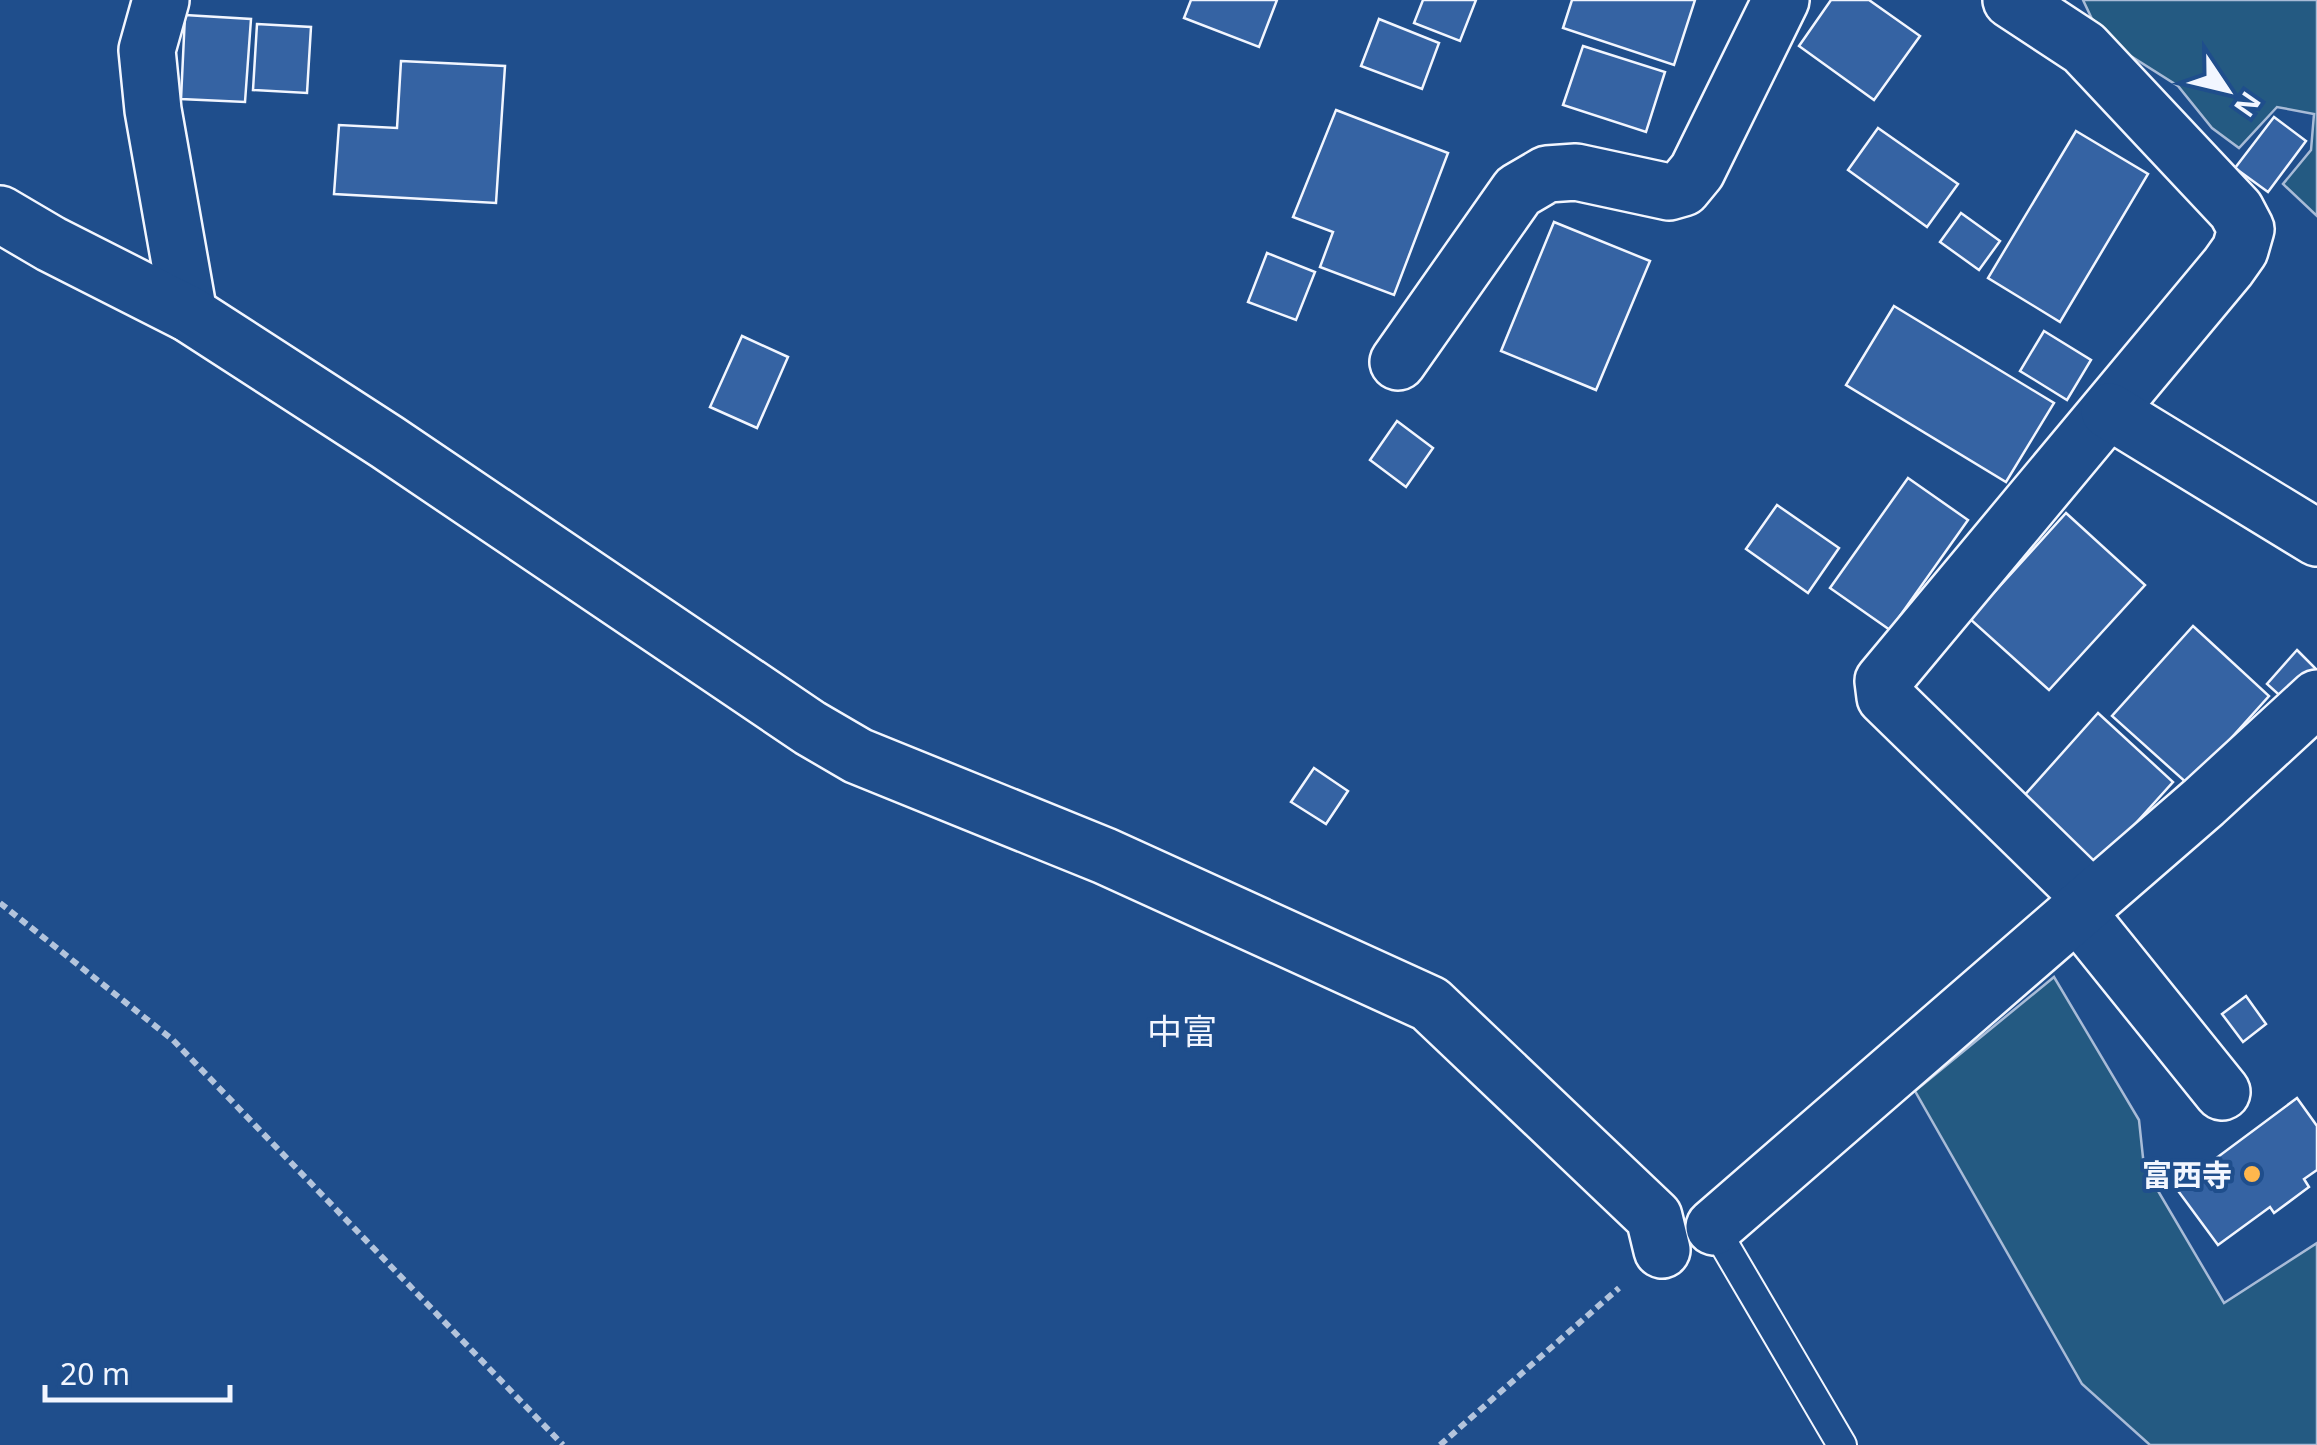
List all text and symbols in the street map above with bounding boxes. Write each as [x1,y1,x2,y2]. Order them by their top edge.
north arrow [2177,40,2277,140]
text: N [2226,85,2270,125]
district label: 中富 [1147,1007,1217,1054]
place label: 富西寺 [2142,1154,2232,1195]
marker: 富西寺 [2241,1163,2263,1185]
scale bar [45,1340,230,1402]
text: 20 m [60,1353,130,1394]

